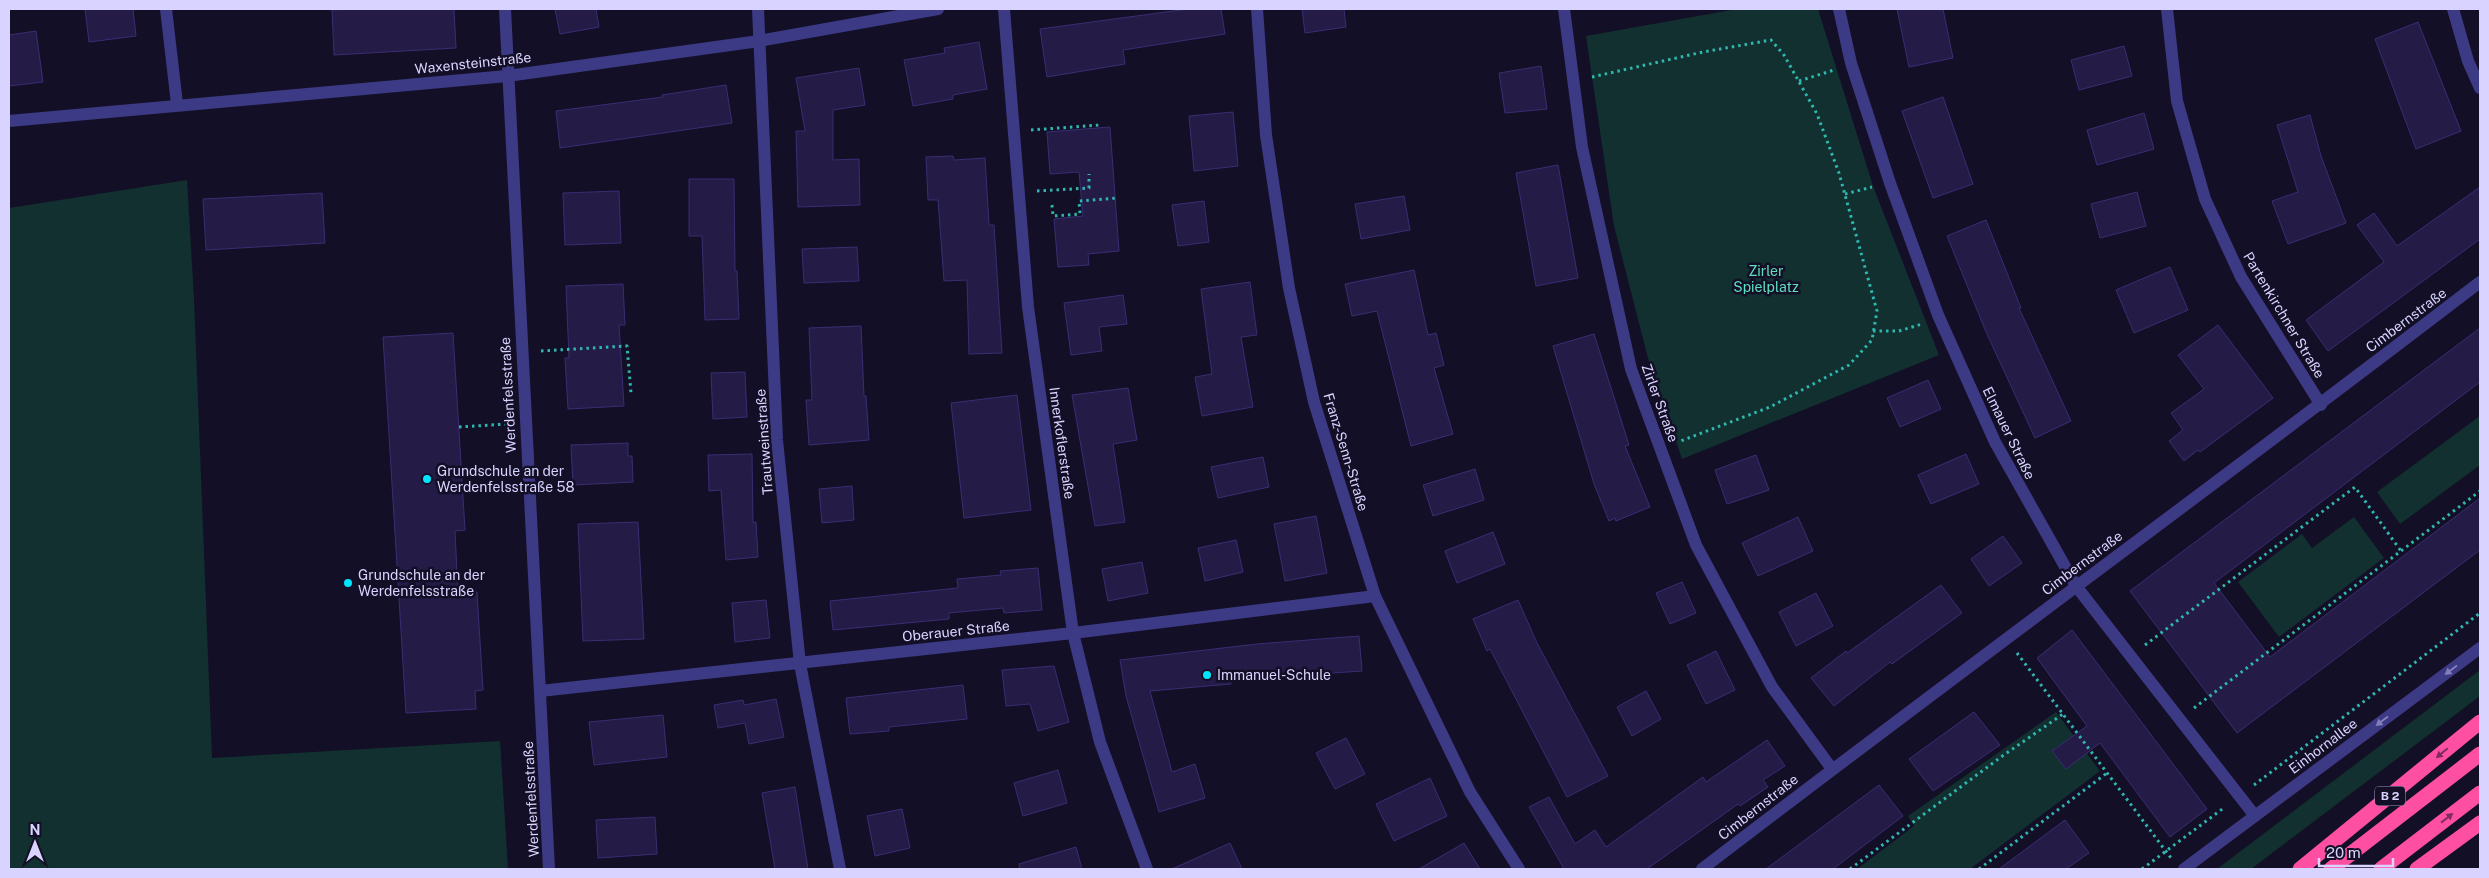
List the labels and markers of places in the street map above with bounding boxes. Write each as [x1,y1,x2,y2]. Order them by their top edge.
place label: Grundschule an der Werdenfelsstraße 58 [437,463,574,495]
marker: Grundschule an der Werdenfelsstraße 58 [421,473,433,485]
place label: Grundschule an der Werdenfelsstraße [358,567,485,599]
marker: Grundschule an der Werdenfelsstraße [342,577,354,589]
place label: Immanuel-Schule [1217,667,1331,683]
marker: Immanuel-Schule [1201,669,1213,681]

